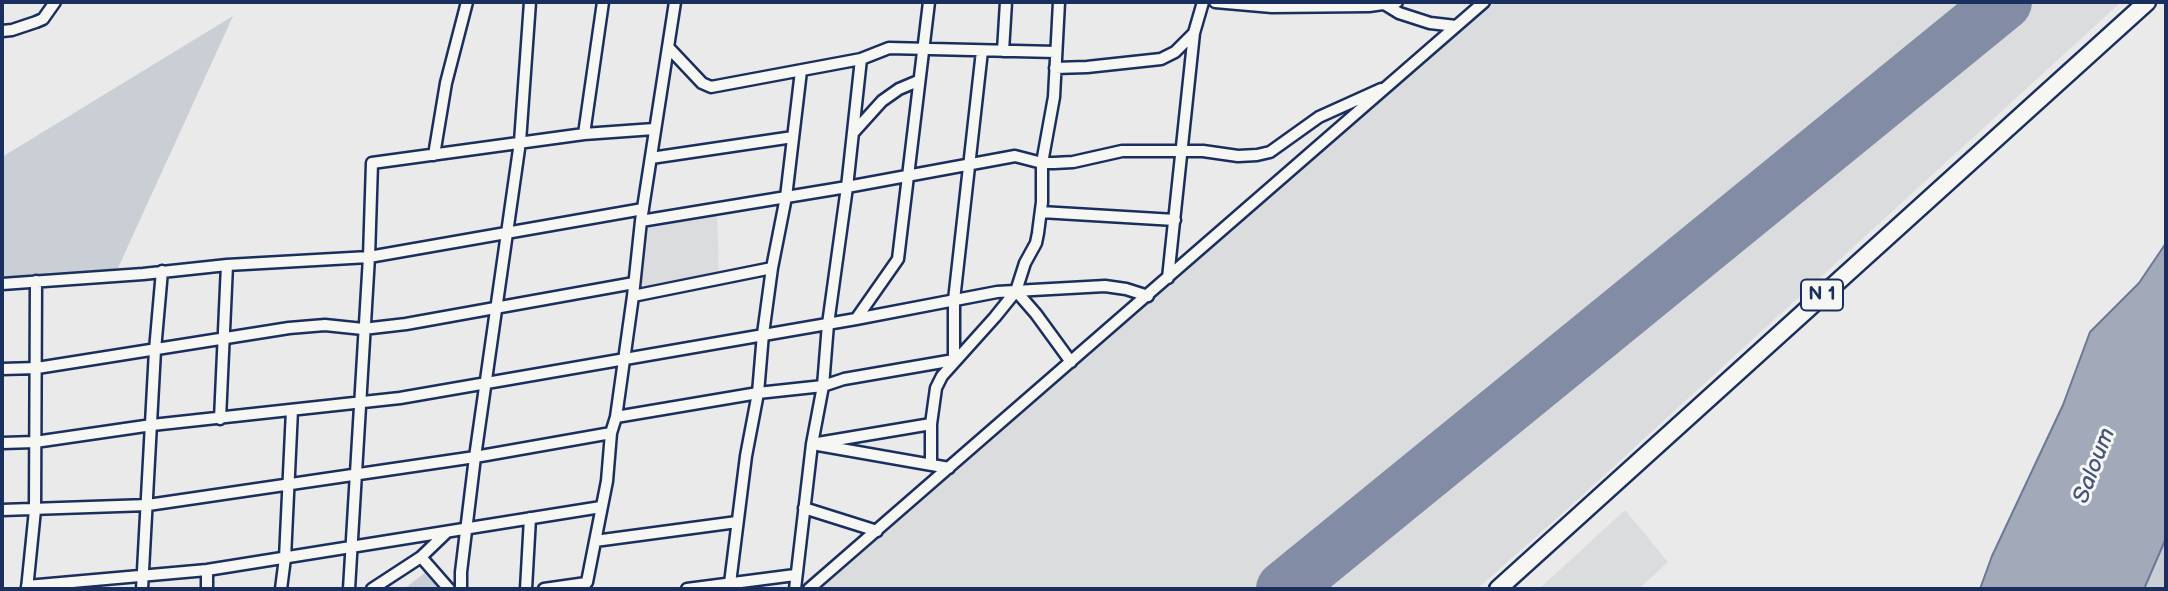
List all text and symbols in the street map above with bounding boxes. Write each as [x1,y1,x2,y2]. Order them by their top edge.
road number: N 1 [1801,280,1843,310]
water label: Saloum [2068,424,2122,508]

